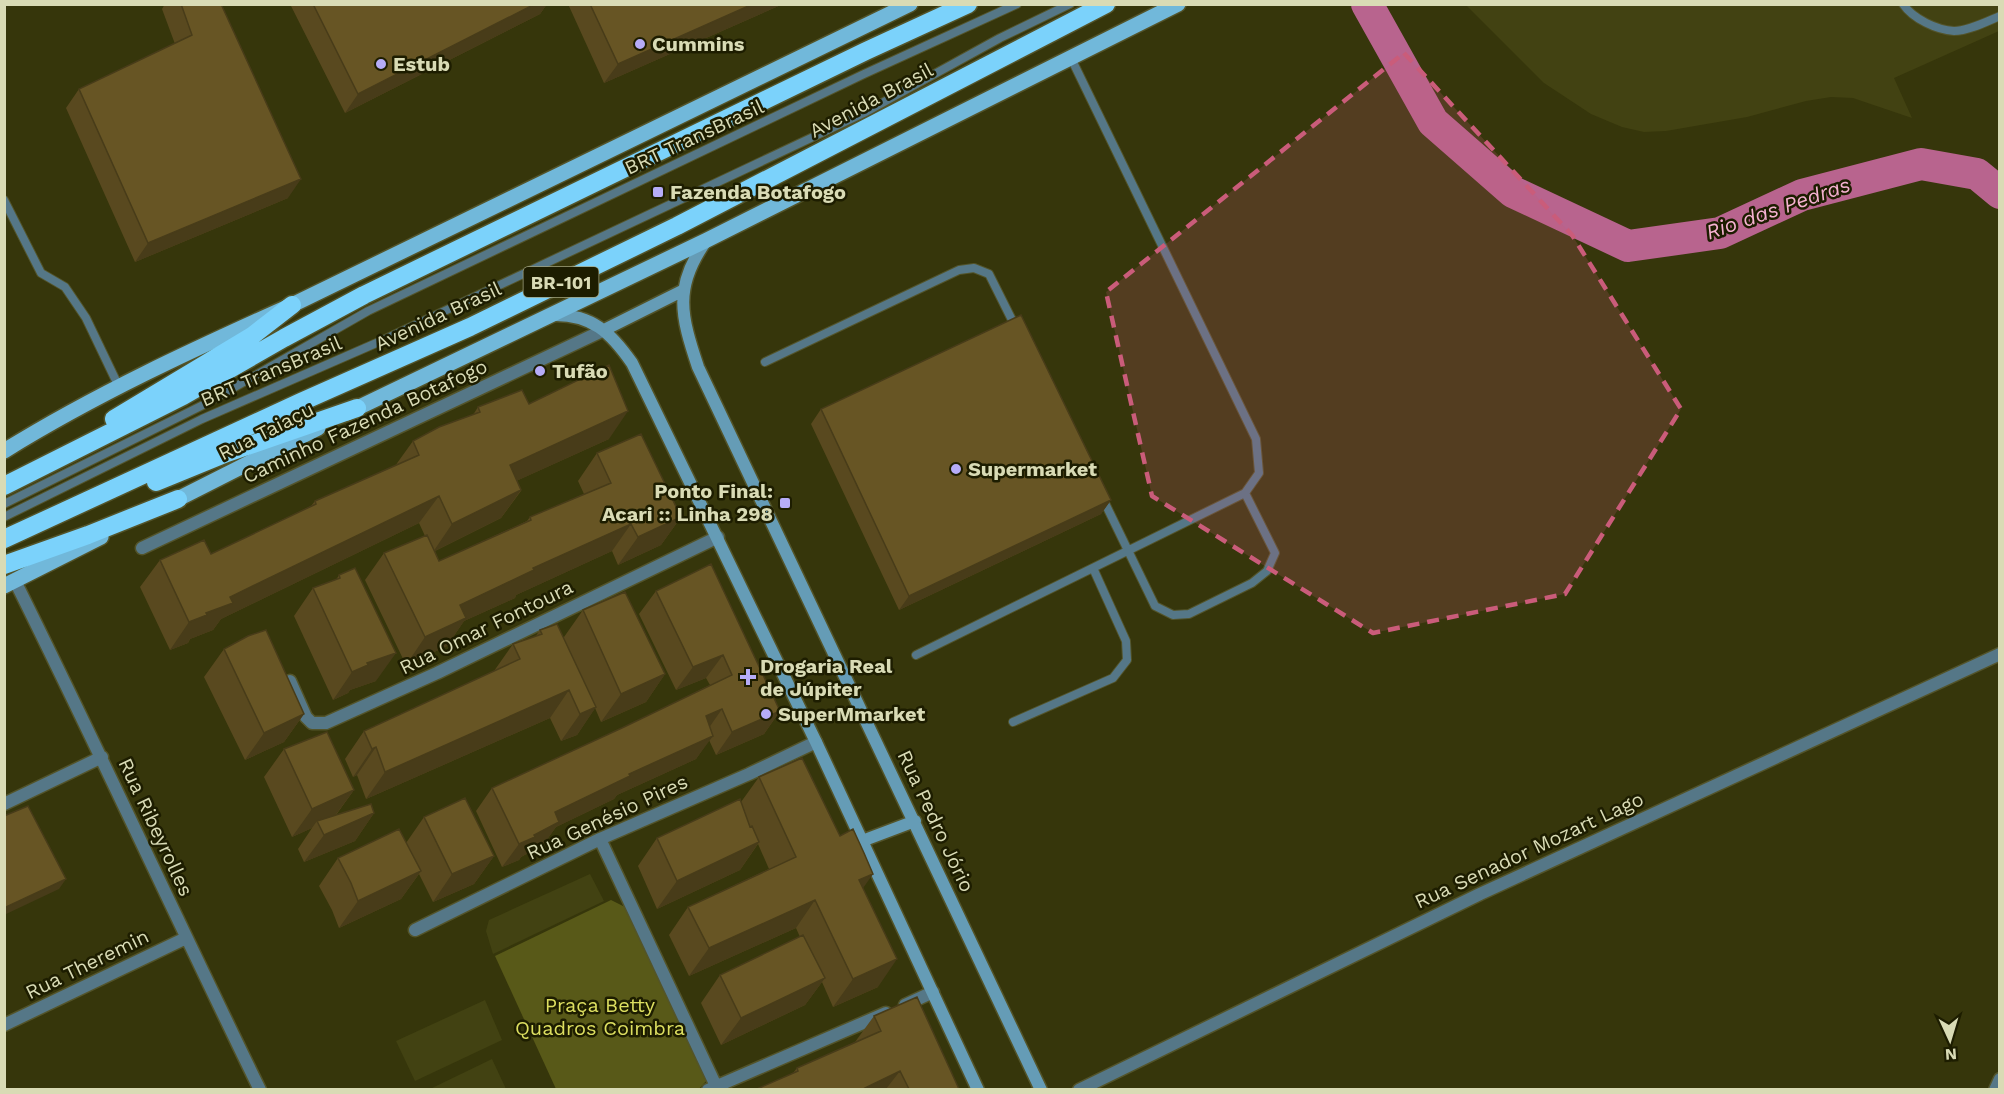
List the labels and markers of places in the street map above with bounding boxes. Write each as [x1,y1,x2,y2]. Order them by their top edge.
place label: Cummins [652,32,745,56]
marker: Cummins [633,37,647,51]
place label: Estub [393,52,450,76]
marker: Estub [374,57,388,71]
place label: Fazenda Botafogo [670,180,846,204]
marker: Fazenda Botafogo [651,185,665,199]
place label: Tufão [552,359,608,383]
marker: Tufão [533,364,547,378]
place label: Supermarket [968,457,1097,481]
marker: Supermarket [949,462,963,476]
place label: Ponto Final: Acari :: Linha 298 [602,479,773,526]
marker: Ponto Final: Acari :: Linha 298 [778,496,792,510]
place label: Drogaria Real de Júpiter [760,654,893,701]
marker: Drogaria Real de Júpiter [741,670,755,684]
place label: SuperMmarket [778,702,925,726]
marker: SuperMmarket [759,707,773,721]

